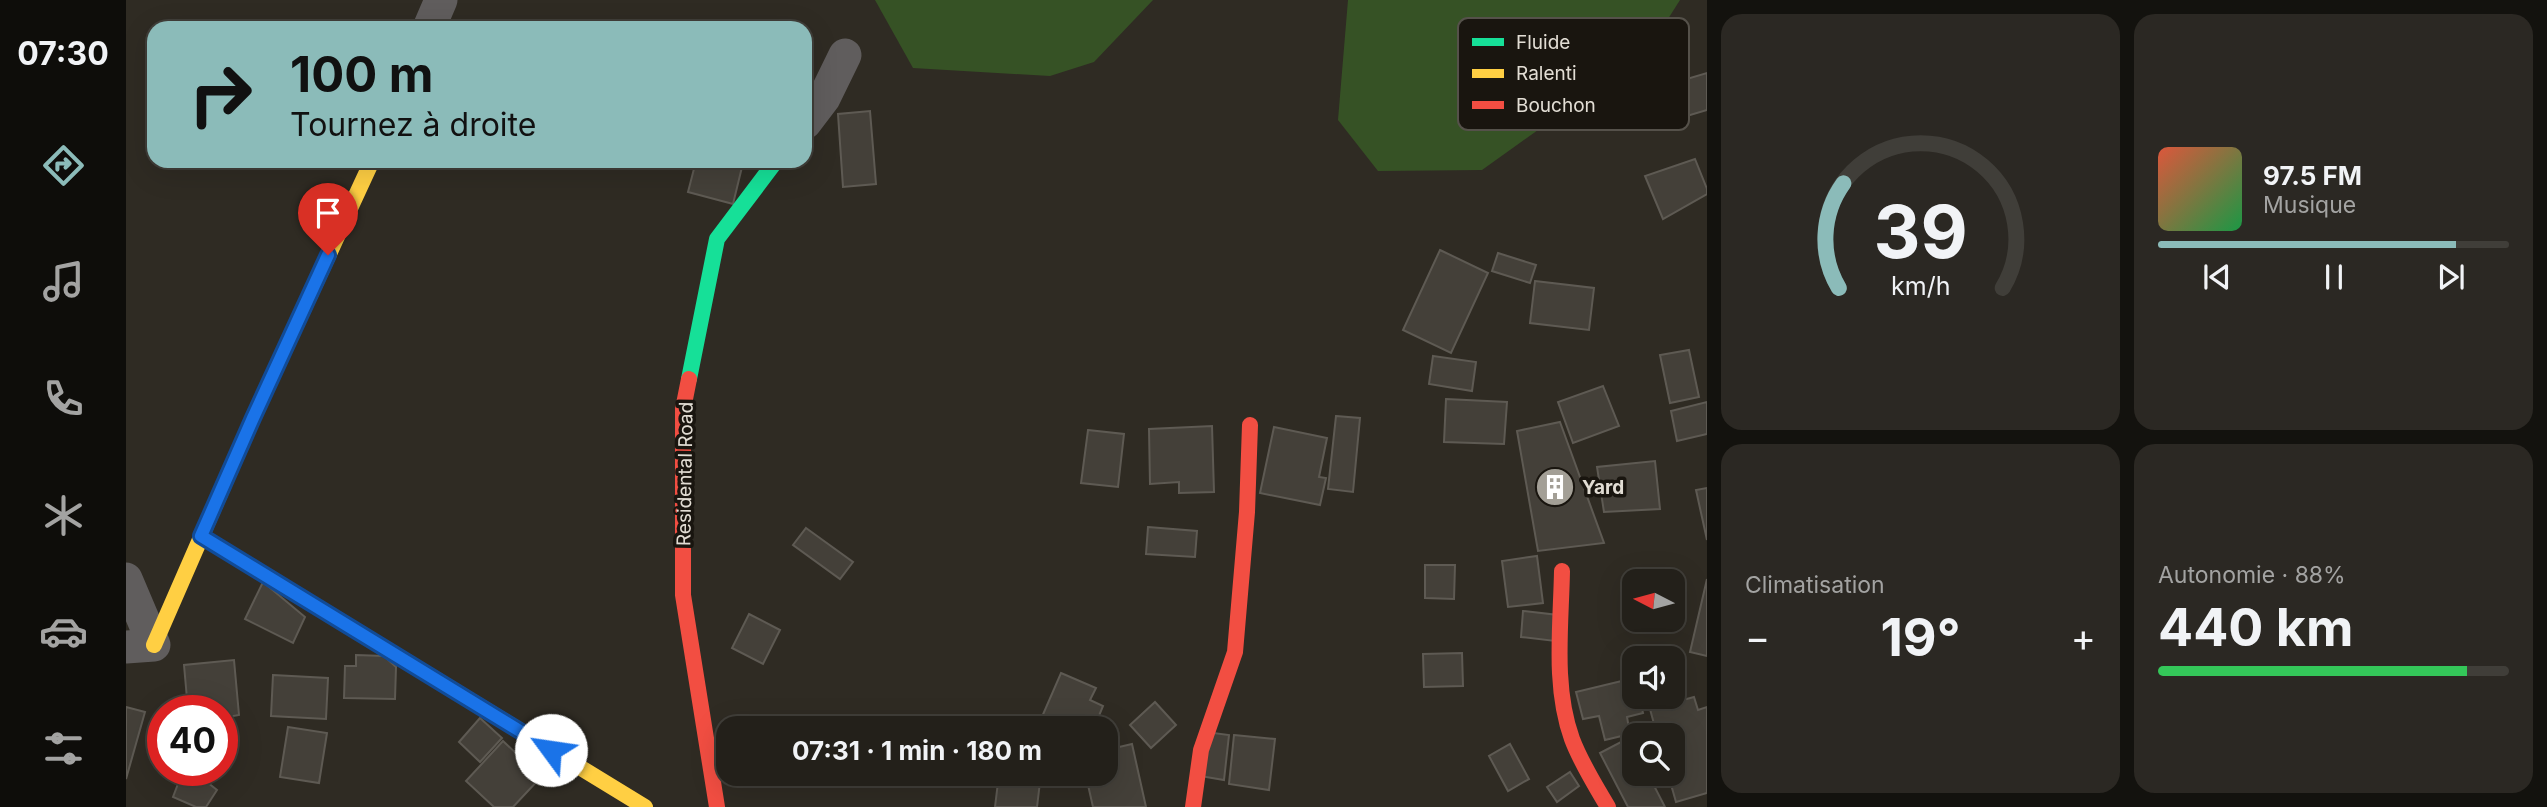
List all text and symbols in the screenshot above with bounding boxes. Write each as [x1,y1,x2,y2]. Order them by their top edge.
legend [1458,18,1689,130]
text: Fluide [1516,31,1570,54]
text: 07:30 [17,34,109,73]
text: 100 m [290,45,434,104]
icon: right [175,49,266,140]
text: Ralenti [1516,62,1577,85]
text: Bouchon [1516,94,1596,117]
text: Tournez à droite [290,105,536,144]
icon: directions [39,141,88,190]
text: 97.5 FM [2263,160,2362,191]
pin [298,183,358,255]
text: 39 [1873,187,1968,276]
text: Musique [2263,191,2356,219]
icon: arrive [309,194,347,232]
icon: music [39,257,88,306]
icon: previous [2198,258,2236,296]
icon: pause [2315,258,2353,296]
icon: next [2432,258,2470,296]
text: km/h [1891,271,1950,301]
icon: phone [39,374,88,423]
street label: Residental Road [672,402,698,546]
building icon: Yard [1534,466,1576,508]
place label: Yard [1582,476,1624,499]
icon: climate [39,491,88,540]
text: Autonomie · 88% [2158,561,2346,589]
north arrow [1622,569,1685,632]
map controls [1622,569,1685,786]
text: Climatisation [1745,571,1885,599]
text: 440 km [2158,596,2353,659]
text: 19° [1880,606,1961,669]
icon: car [39,607,88,656]
text: − [1745,614,1770,660]
text: + [2071,614,2096,660]
button: sound [1622,646,1685,709]
speed limit sign: 40 [147,695,238,786]
position arrow [514,713,588,787]
button: search [1622,723,1685,786]
icon: filters [39,724,88,773]
text: 07:31 · 1 min · 180 m [792,735,1042,766]

